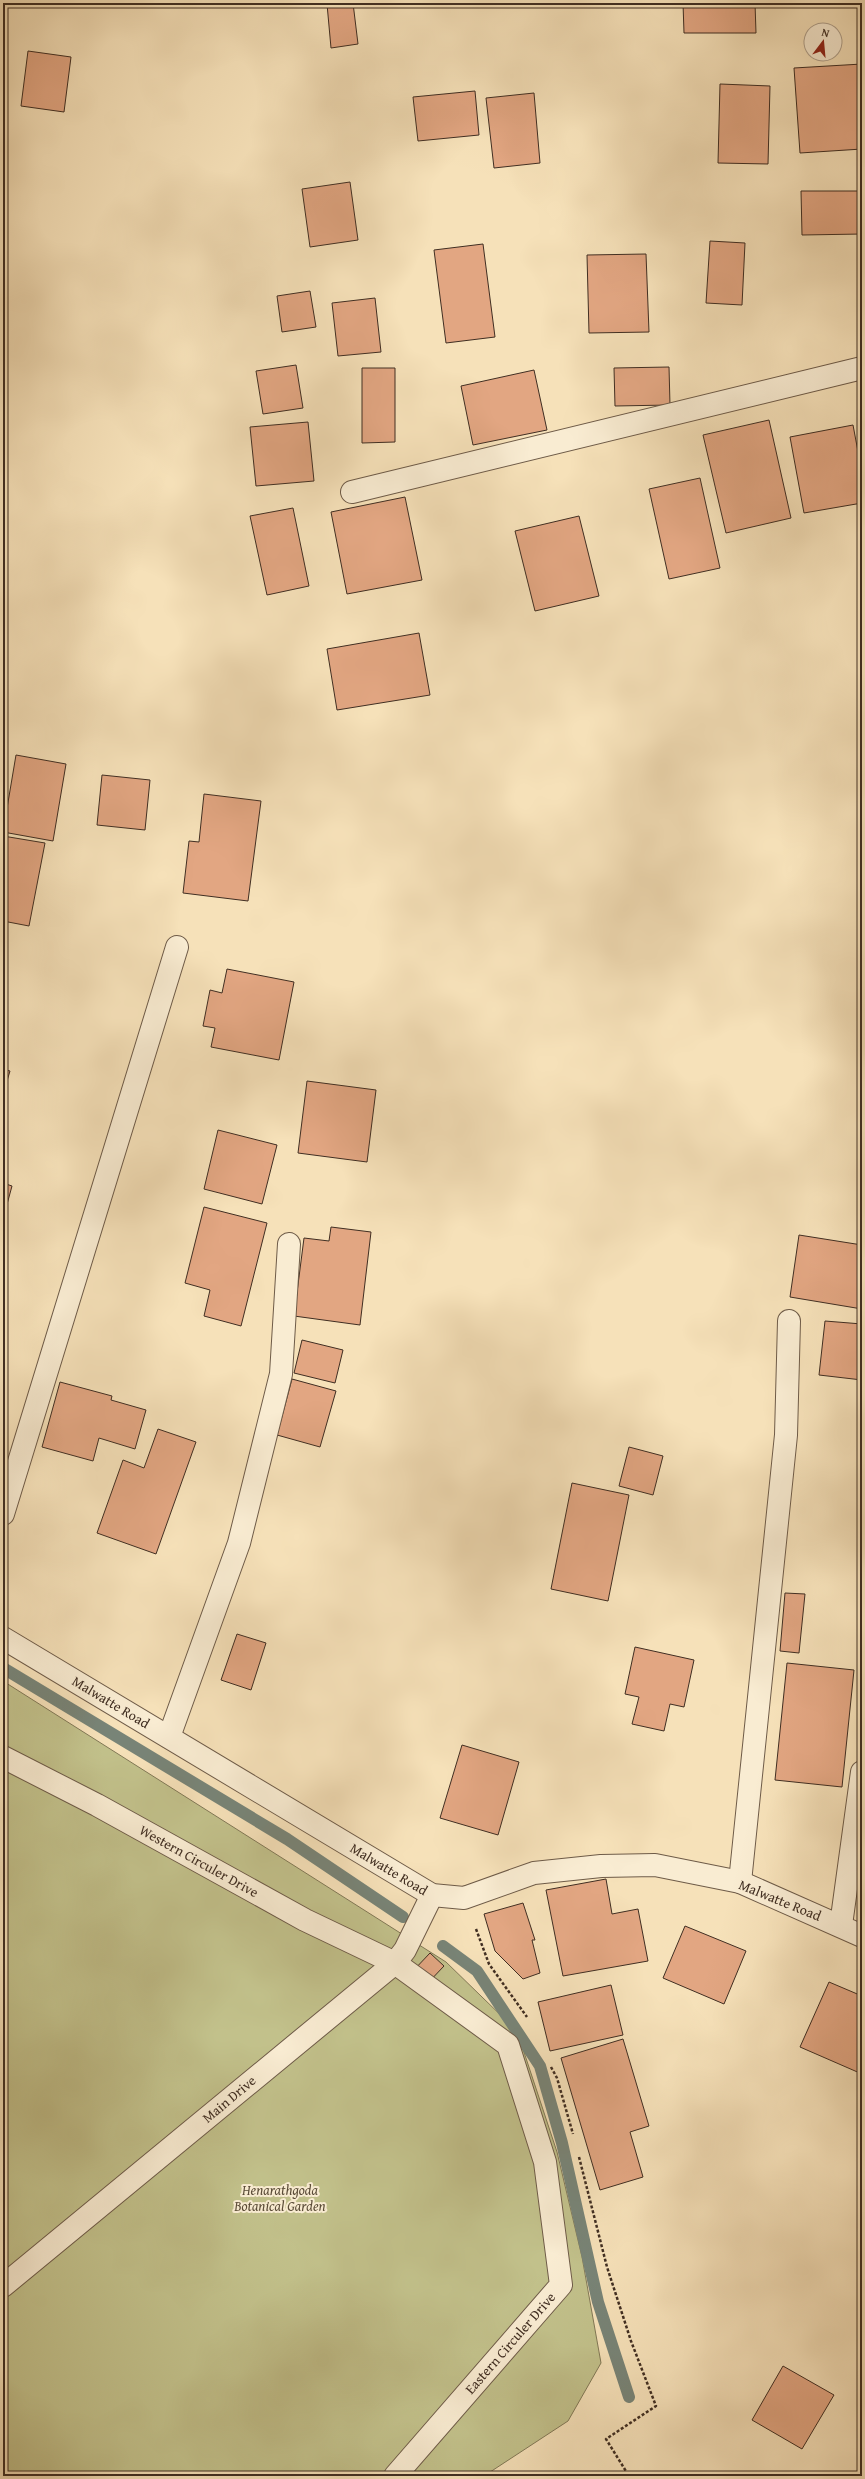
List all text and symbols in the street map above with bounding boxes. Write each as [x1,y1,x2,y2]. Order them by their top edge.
north arrow [803,22,843,62]
text: N [820,24,832,41]
street label: Malwatte Road [68,1671,154,1733]
street label: Western Circuler Drive [136,1820,263,1902]
street label: Malwatte Road [346,1838,432,1900]
street label: Malwatte Road [736,1874,825,1926]
street label: Main Drive [198,2070,260,2127]
park label: Henarathgoda Botanical Garden [233,2180,326,2216]
street label: Eastern Circuler Drive [460,2287,560,2398]

